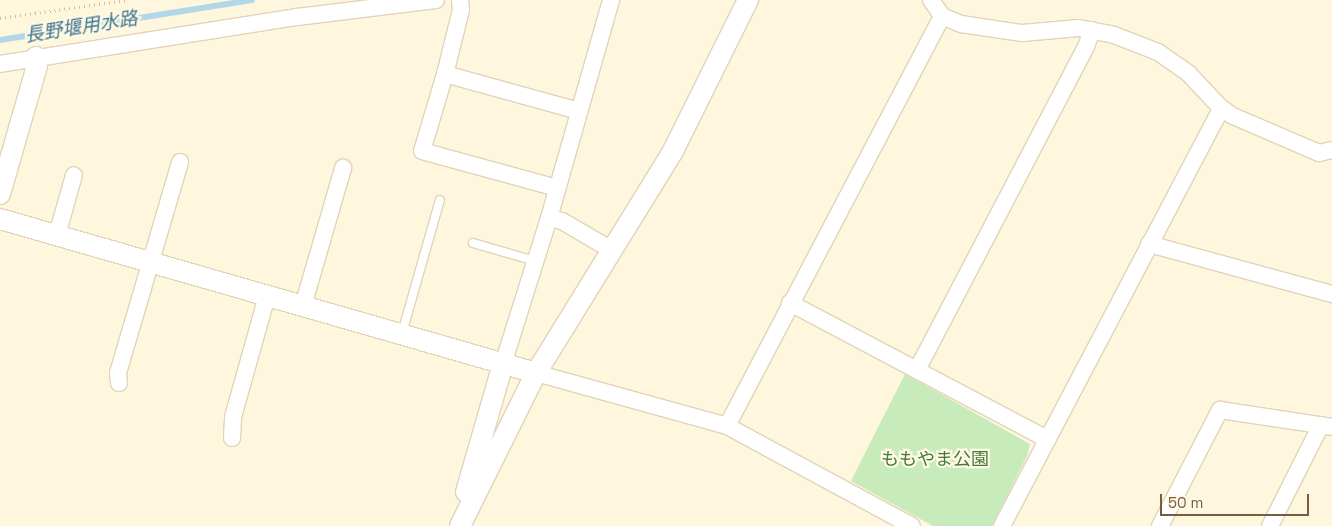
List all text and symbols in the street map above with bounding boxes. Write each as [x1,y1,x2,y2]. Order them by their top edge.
water label: 長野堰用水路 [23,7,139,47]
park label: ももやま公園 [881,448,989,470]
scale bar [1162,484,1311,516]
text: 50 m [1168,493,1203,512]

